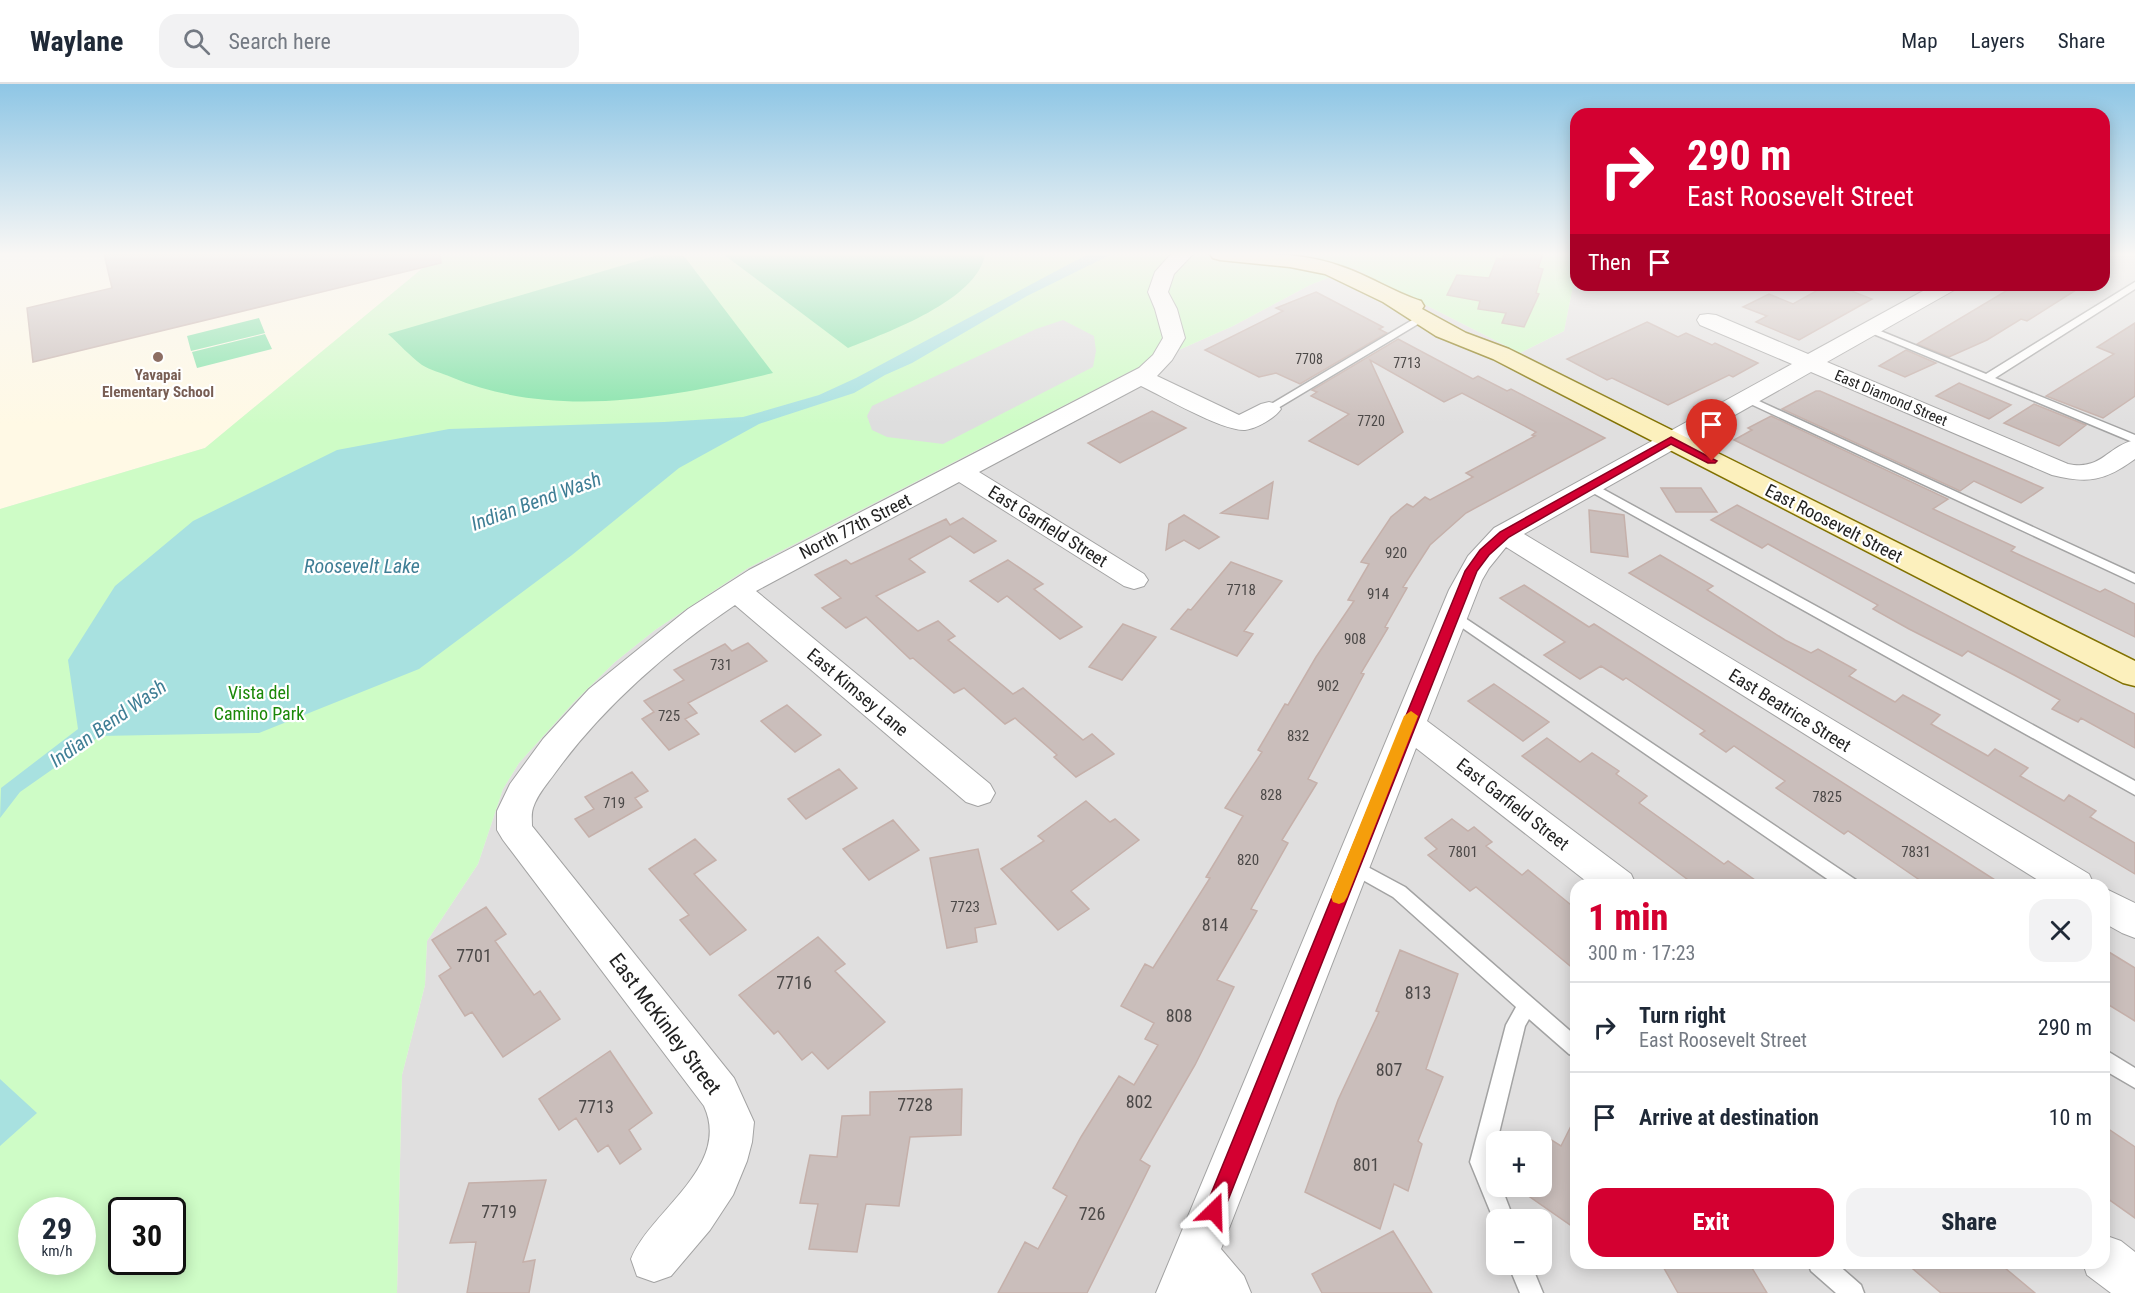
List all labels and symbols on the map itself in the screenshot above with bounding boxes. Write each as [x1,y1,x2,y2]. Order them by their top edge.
marker: Yavapai Elementary School [151,350,165,364]
house number: 7708 [1295,351,1323,367]
house number: 7713 [1393,355,1421,371]
place label: Yavapai Elementary School [102,366,214,401]
street label: East Diamond Street [1832,366,1950,430]
pin [1686,399,1737,461]
house number: 7720 [1357,413,1385,429]
water label: Indian Bend Wash [468,466,604,536]
street label: East Roosevelt Street [1762,479,1906,567]
street label: East Garfield Street [985,481,1111,571]
street label: North 77th Street [796,489,914,563]
house number: 920 [1385,544,1407,562]
water label: Roosevelt Lake [304,554,420,578]
house number: 7718 [1226,581,1256,599]
house number: 914 [1367,585,1389,603]
house number: 908 [1344,630,1366,648]
street label: East Kimsey Lane [803,644,913,740]
house number: 731 [710,656,732,674]
street label: East Beatrice Street [1725,664,1855,756]
water label: Indian Bend Wash [45,674,171,772]
house number: 902 [1317,677,1339,695]
park label: Vista del Camino Park [214,682,304,724]
house number: 725 [658,707,680,725]
house number: 832 [1287,727,1309,745]
street label: East Garfield Street [1453,754,1573,854]
house number: 828 [1260,786,1282,804]
house number: 7825 [1812,788,1842,806]
house number: 719 [603,794,625,812]
house number: 7801 [1448,843,1478,861]
house number: 7831 [1901,843,1931,861]
house number: 820 [1237,851,1259,869]
house number: 7723 [950,898,980,916]
house number: 814 [1202,914,1228,935]
house number: 7701 [456,945,492,966]
street label: East McKinley Street [604,949,726,1099]
house number: 7716 [776,972,812,993]
house number: 813 [1405,982,1431,1003]
house number: 808 [1166,1005,1192,1026]
house number: 807 [1376,1059,1402,1080]
house number: 802 [1126,1091,1152,1112]
house number: 7728 [897,1094,933,1115]
house number: 7713 [578,1096,614,1117]
house number: 801 [1353,1154,1379,1175]
position arrow [1182,1179,1246,1243]
speed limit sign: 30 [108,1197,186,1275]
house number: 7719 [481,1201,517,1222]
house number: 726 [1079,1203,1105,1224]

